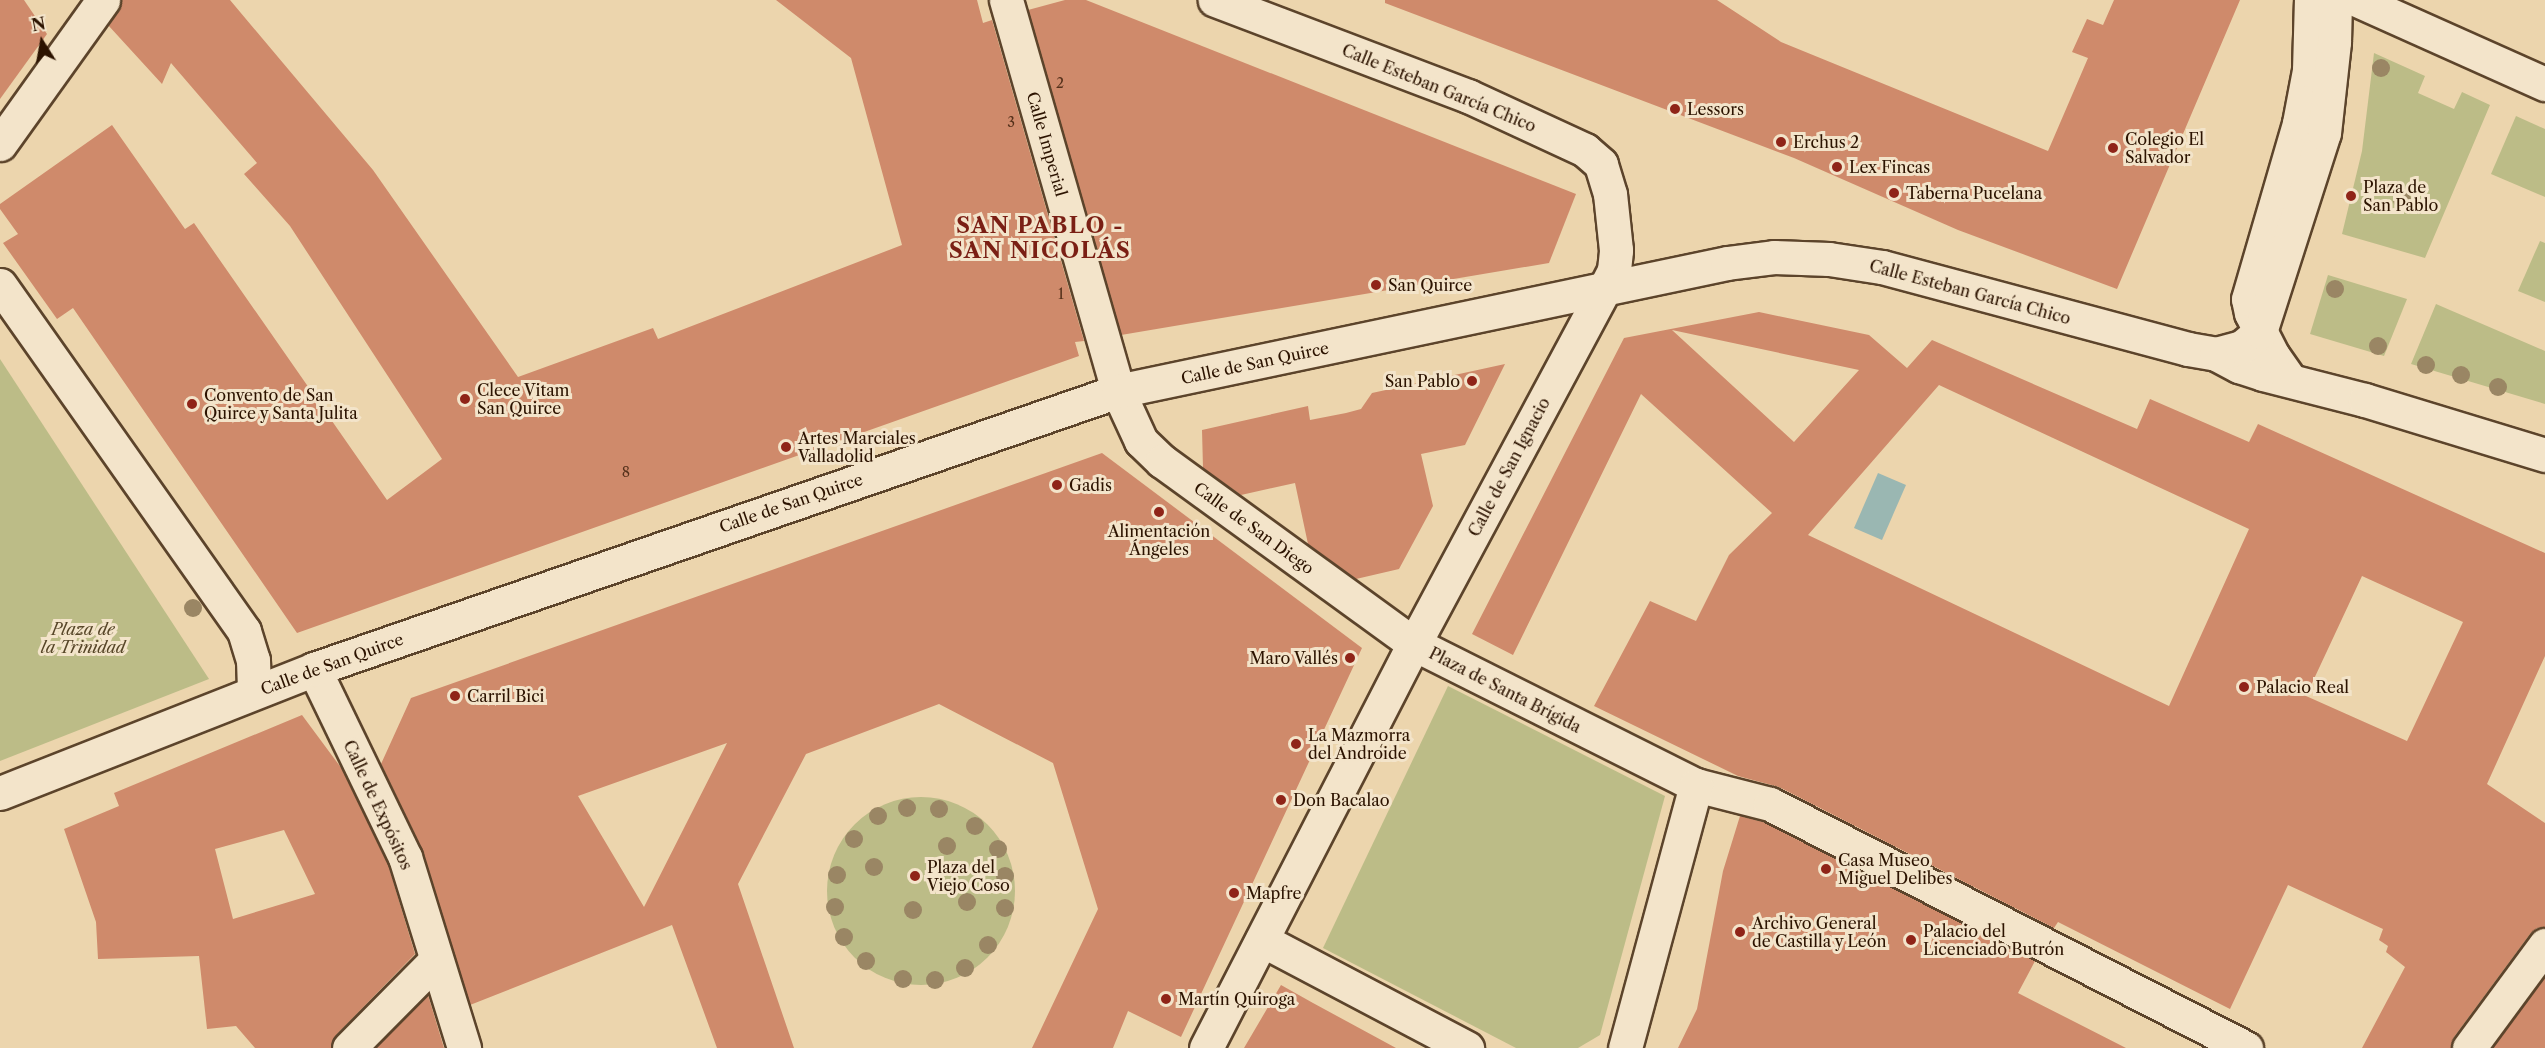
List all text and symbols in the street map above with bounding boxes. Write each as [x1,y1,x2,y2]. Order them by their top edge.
north arrow [12,12,72,72]
text: N [30,13,47,35]
street label: Calle Esteban García Chico [1339,40,1539,136]
house number: 2 [1056,75,1064,91]
street label: Calle Imperial [1023,89,1071,199]
place label: Lessors [1687,99,1744,119]
marker: Lessors [1668,102,1682,116]
house number: 3 [1007,114,1015,130]
place label: Colegio El Salvador [2125,129,2204,167]
place label: Erchus 2 [1793,132,1859,152]
marker: Erchus 2 [1774,135,1788,149]
marker: Colegio El Salvador [2106,141,2120,155]
place label: Lex Fincas [1849,157,1930,177]
marker: Lex Fincas [1830,160,1844,174]
place label: Plaza de San Pablo [2363,177,2438,215]
place label: Taberna Pucelana [1906,183,2042,203]
marker: Taberna Pucelana [1887,186,1901,200]
marker: Plaza de San Pablo [2344,189,2358,203]
district label: SAN PABLO - SAN NICOLÁS [949,212,1131,264]
street label: Calle Esteban García Chico [1867,256,2073,328]
place label: San Quirce [1388,275,1472,295]
marker: San Quirce [1369,278,1383,292]
house number: 1 [1058,286,1064,302]
street label: Calle de San Quirce [1179,338,1331,388]
place label: San Pablo [1385,371,1460,391]
marker: San Pablo [1465,374,1479,388]
place label: Clece Vitam San Quirce [477,380,570,418]
place label: Convento de San Quirce y Santa Julita [204,385,359,423]
marker: Clece Vitam San Quirce [458,392,472,406]
street label: Calle de San Ignacio [1464,394,1554,540]
marker: Convento de San Quirce y Santa Julita [185,397,199,411]
place label: Artes Marciales Valladolid [798,428,916,466]
marker: Artes Marciales Valladolid [779,440,793,454]
house number: 8 [622,464,630,480]
street label: Calle de San Quirce [717,469,865,537]
place label: Gadis [1069,475,1112,495]
marker: Gadis [1050,478,1064,492]
street label: Calle de San Diego [1190,478,1318,578]
marker: Alimentación Ángeles [1152,505,1166,519]
place label: Alimentación Ángeles [1108,521,1210,559]
park label: Plaza de la Trinidad [41,619,125,657]
street label: Calle de San Quirce [258,629,406,699]
street label: Plaza de Santa Brígida [1426,643,1584,737]
place label: Maro Vallés [1249,648,1338,668]
marker: Maro Vallés [1343,651,1357,665]
place label: Palacio Real [2256,677,2349,697]
marker: Palacio Real [2237,680,2251,694]
place label: Carril Bici [467,686,544,706]
marker: Carril Bici [448,689,462,703]
place label: La Mazmorra del Androide [1308,725,1410,763]
street label: Calle de Expósitos [340,737,416,873]
marker: La Mazmorra del Androide [1289,737,1303,751]
place label: Don Bacalao [1293,790,1390,810]
marker: Don Bacalao [1274,793,1288,807]
place label: Casa Museo Miguel Delibes [1838,850,1952,888]
place label: Plaza del Viejo Coso [927,857,1010,895]
marker: Casa Museo Miguel Delibes [1819,862,1833,876]
marker: Plaza del Viejo Coso [908,869,922,883]
place label: Mapfre [1246,883,1302,903]
marker: Mapfre [1227,886,1241,900]
place label: Archivo General de Castilla y León [1752,913,1888,951]
place label: Palacio del Licenciado Butrón [1923,921,2064,959]
marker: Archivo General de Castilla y León [1733,925,1747,939]
marker: Palacio del Licenciado Butrón [1904,933,1918,947]
place label: Martín Quiroga [1178,989,1295,1009]
marker: Martín Quiroga [1159,992,1173,1006]

